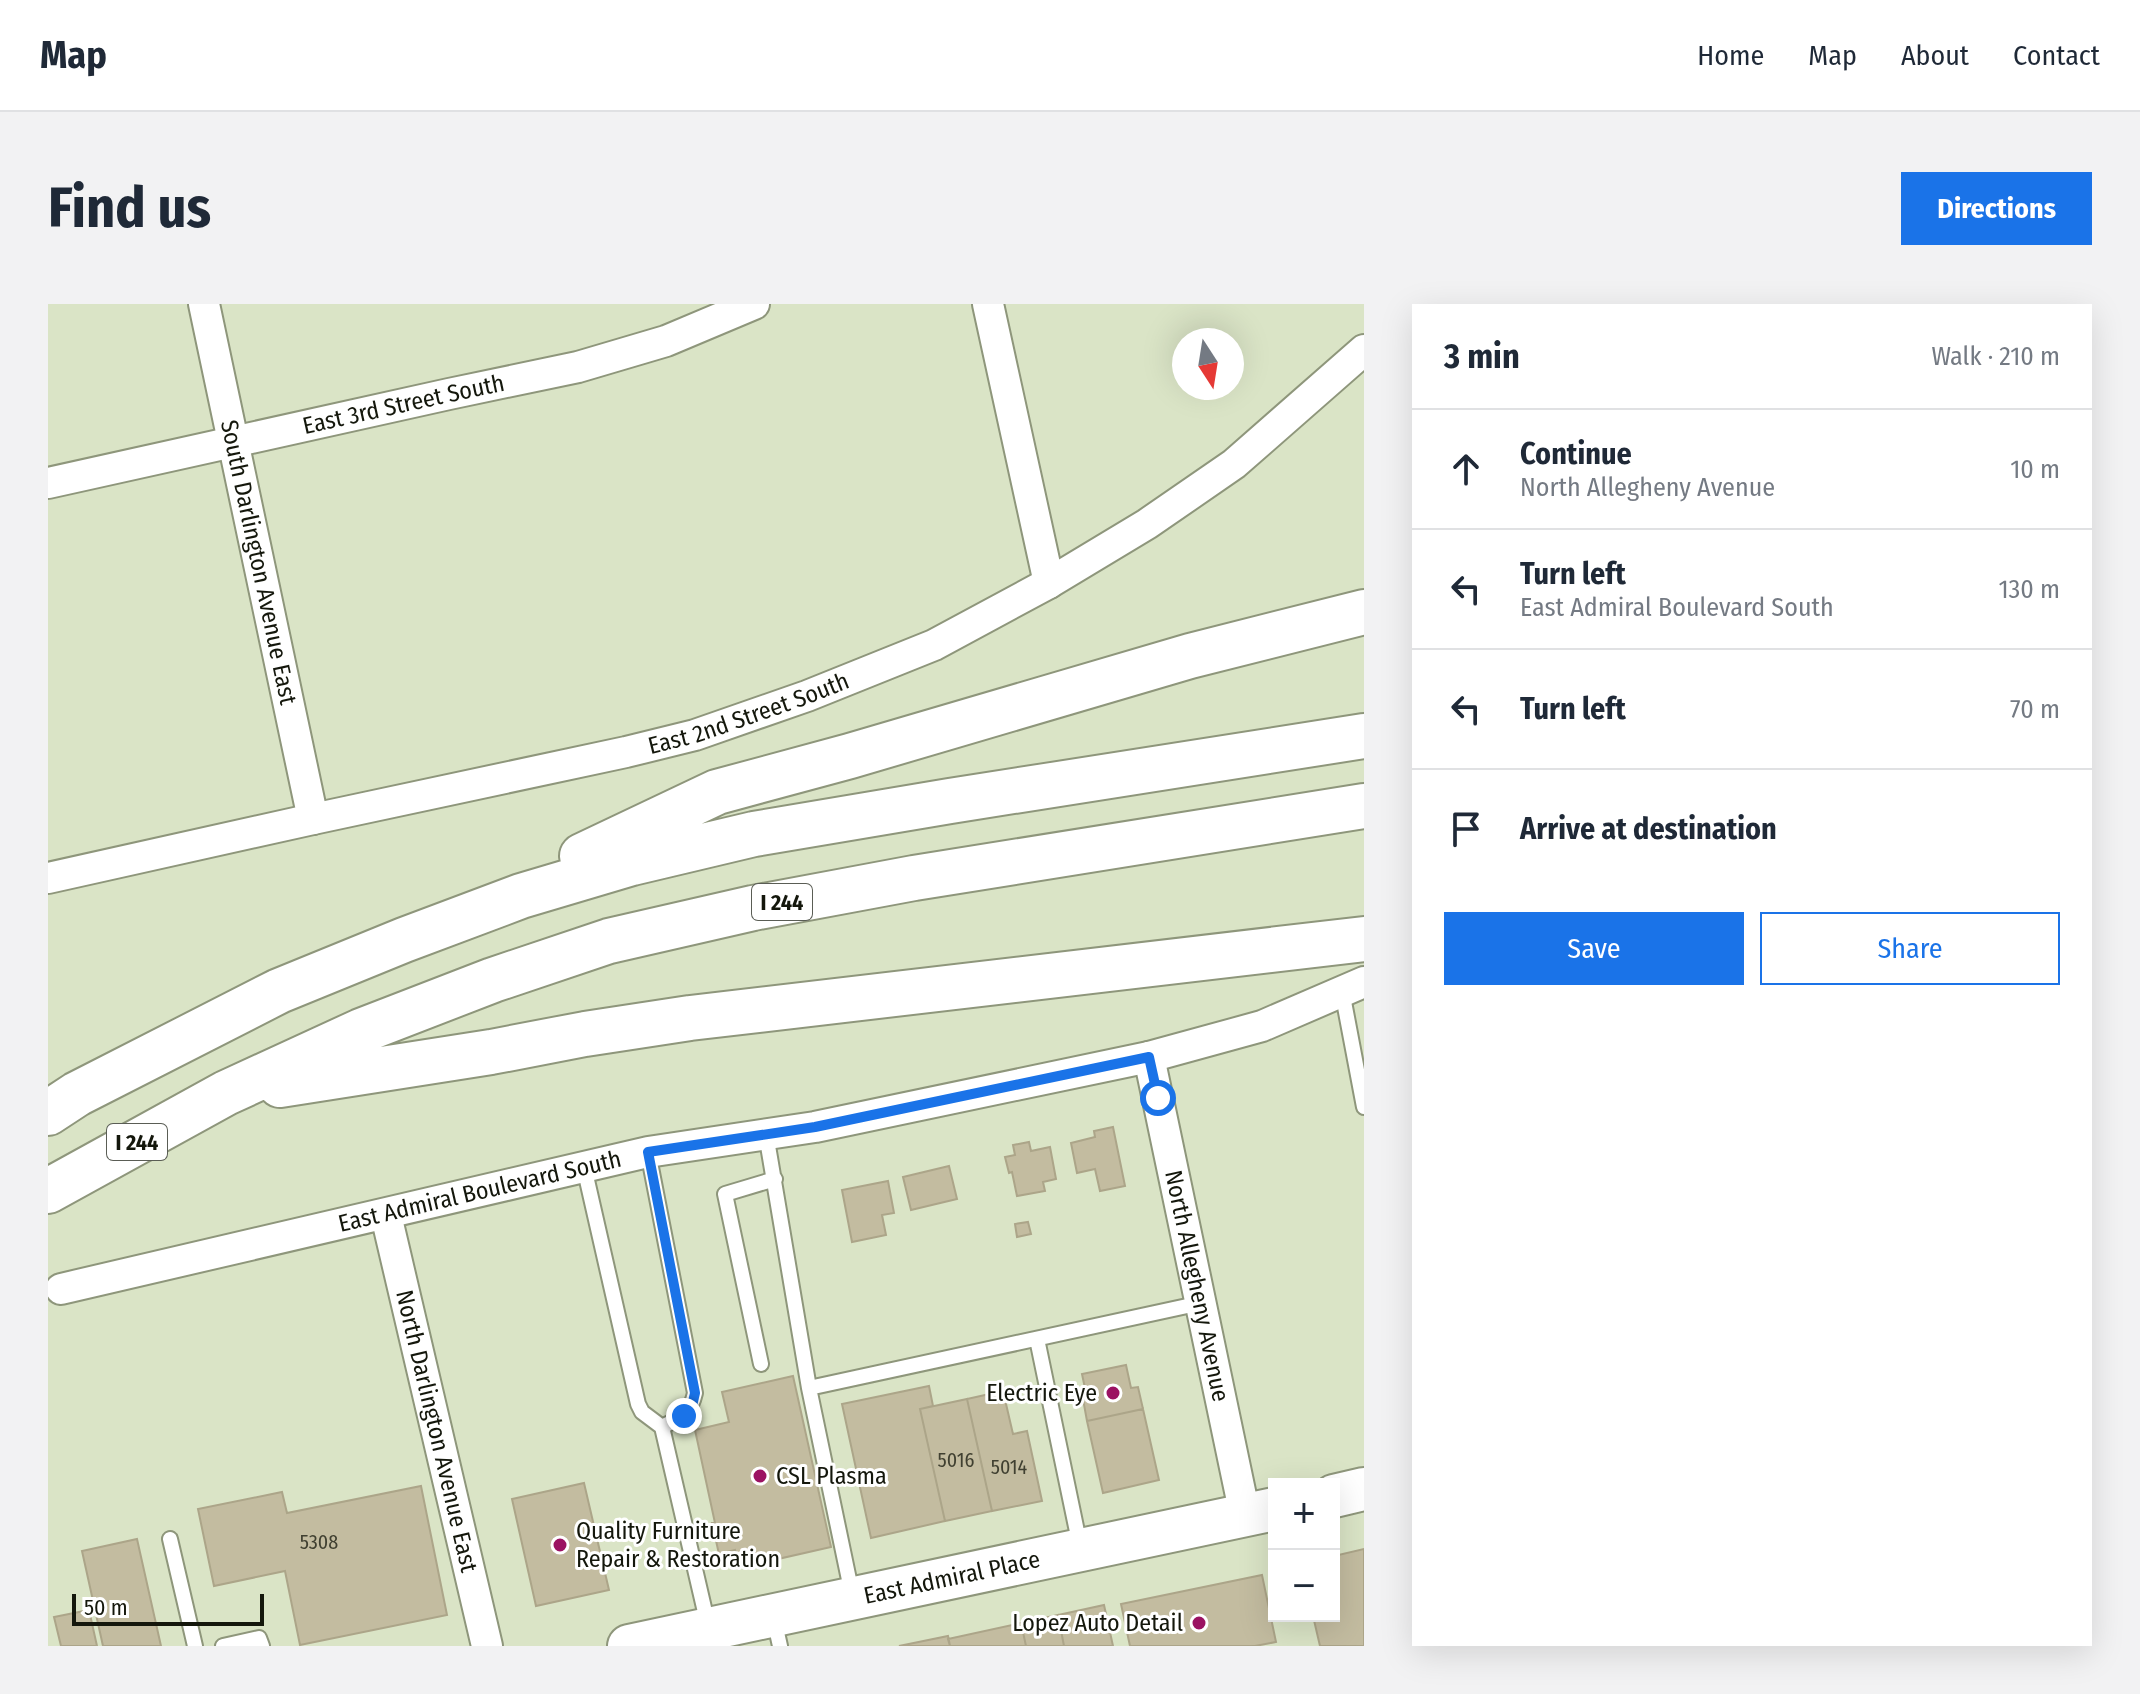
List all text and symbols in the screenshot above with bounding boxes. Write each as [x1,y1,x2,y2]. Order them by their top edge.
text: Map [40,32,107,78]
text: Home [1697,39,1764,72]
text: Map [1808,39,1857,72]
text: About [1901,39,1969,72]
text: Contact [2013,39,2100,72]
button: Directions [1901,172,2092,245]
text: Find us [48,175,211,242]
north arrow [1172,328,1244,400]
text: 3 min [1444,336,1520,377]
text: Walk · 210 m [1931,341,2060,372]
street label: East 3rd Street South [300,369,507,440]
street label: South Darlington Avenue East [215,417,302,707]
text: Continue [1520,436,1632,472]
icon: ahead [1444,447,1488,491]
text: 10 m [2010,454,2060,485]
text: North Allegheny Avenue [1520,472,1775,503]
text: Turn left [1520,556,1626,592]
icon: left [1444,567,1488,611]
text: 130 m [1998,574,2060,605]
text: East Admiral Boulevard South [1520,592,1834,623]
street label: East 2nd Street South [645,667,853,760]
icon: left [1444,687,1488,731]
text: Turn left [1520,691,1626,727]
text: 70 m [2010,694,2060,725]
icon: arrive [1444,807,1488,851]
text: Arrive at destination [1520,811,1777,847]
road number: I 244 [752,884,812,920]
button: Save [1444,912,1744,985]
button: Share [1760,912,2060,985]
route start [1140,1080,1176,1116]
road number: I 244 [107,1124,167,1160]
street label: East Admiral Boulevard South [335,1145,624,1238]
street label: North Allegheny Avenue [1159,1168,1235,1404]
street label: North Darlington Avenue East [390,1287,483,1575]
place label: Electric Eye [986,1379,1097,1407]
marker: Electric Eye [1104,1384,1122,1402]
route end [666,1398,702,1434]
house number: 5016 [938,1448,974,1472]
house number: 5014 [991,1455,1028,1479]
place label: CSL Plasma [776,1462,887,1490]
marker: CSL Plasma [751,1467,769,1485]
map controls [1268,1478,1340,1622]
button: + [1268,1478,1340,1550]
place label: Quality Furniture Repair & Restoration [576,1517,780,1573]
house number: 5308 [300,1530,338,1554]
marker: Quality Furniture Repair & Restoration [551,1536,569,1554]
street label: East Admiral Place [861,1545,1042,1610]
button: − [1268,1550,1340,1622]
scale bar [72,1590,264,1626]
text: 50 m [84,1594,128,1621]
place label: Lopez Auto Detail [1012,1609,1183,1637]
marker: Lopez Auto Detail [1190,1614,1208,1632]

